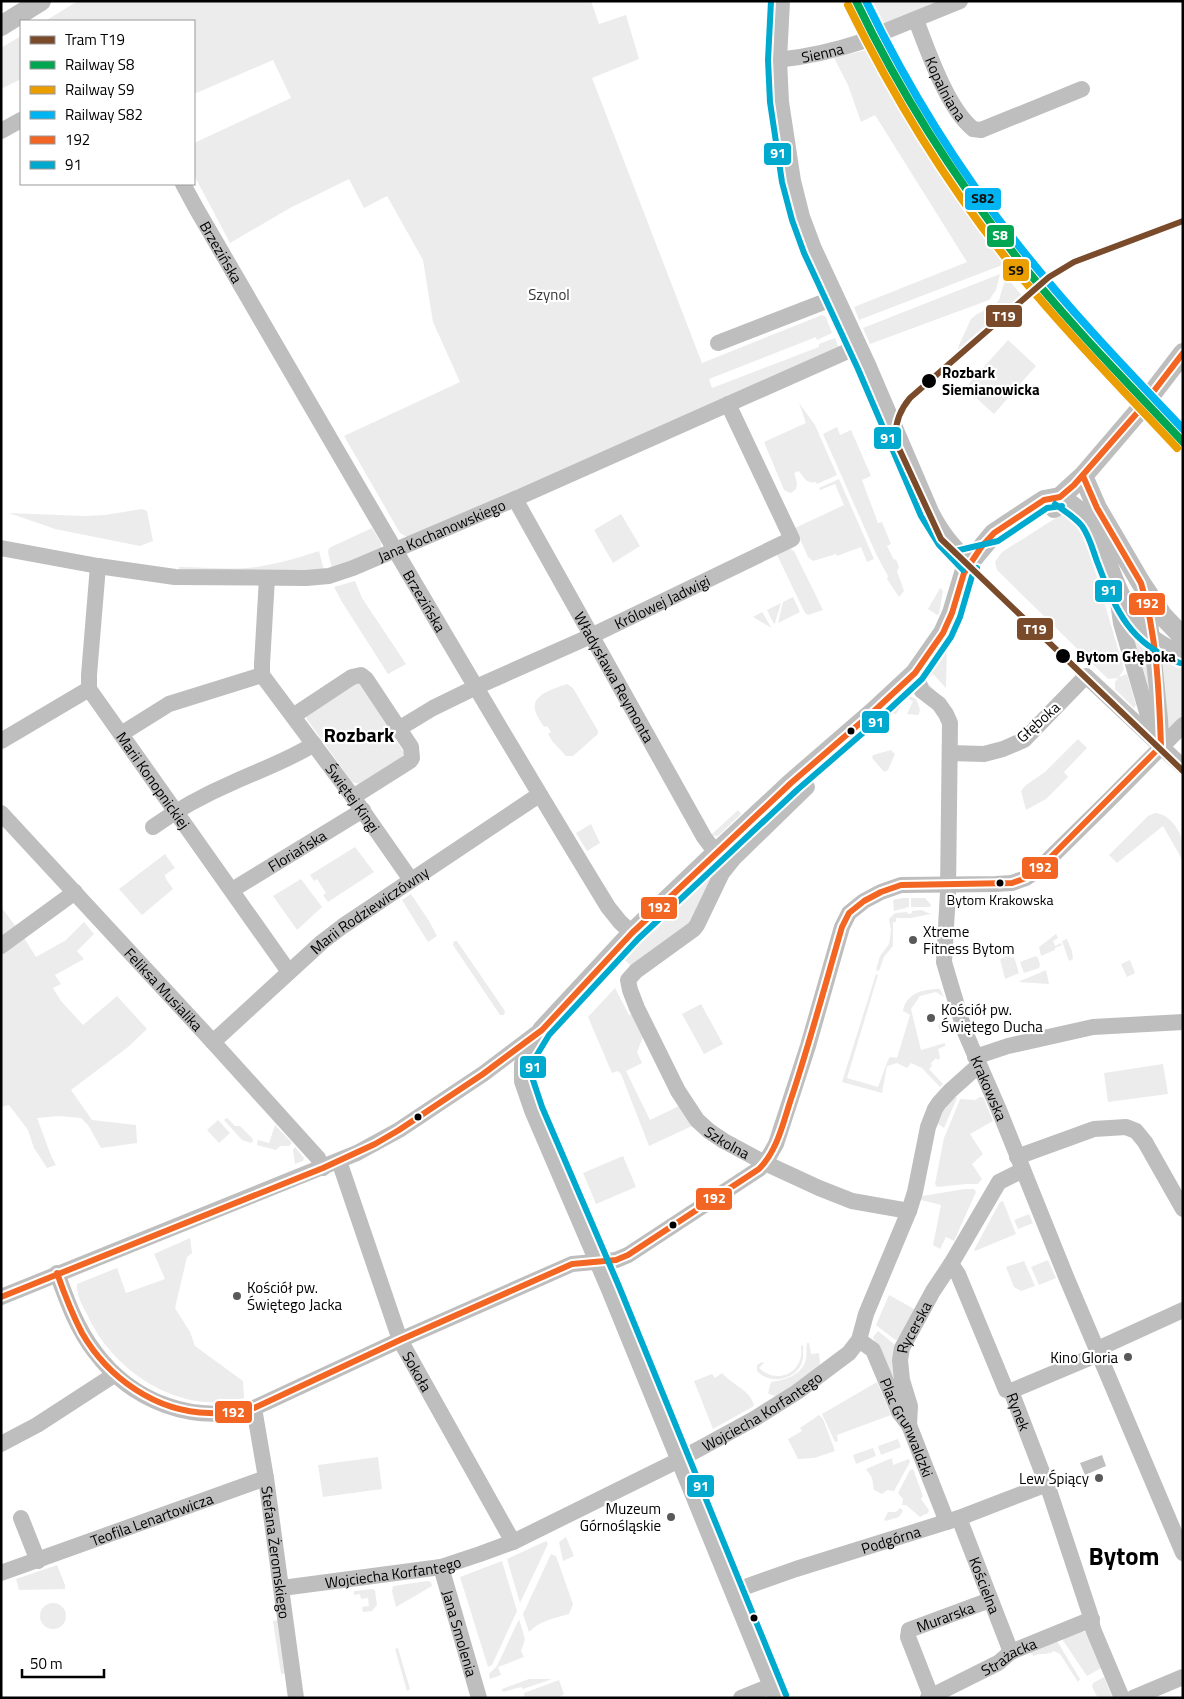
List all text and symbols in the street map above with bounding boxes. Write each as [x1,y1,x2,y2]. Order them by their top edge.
legend [20,20,195,185]
text: Tram T19 [65,28,125,51]
street label: Sienna [799,36,847,68]
text: Railway S8 [65,53,134,76]
street label: Kopalniana [920,53,972,126]
text: Railway S9 [65,78,134,101]
text: Railway S82 [65,103,143,126]
text: 192 [65,128,90,151]
line badge: 91 [763,142,792,166]
text: 91 [770,142,786,163]
text: 91 [65,153,82,176]
line badge: S82 [964,187,1002,211]
text: S82 [971,187,995,208]
street label: Brzezińska [194,216,249,288]
line badge: S8 [986,224,1015,248]
text: S8 [992,224,1008,245]
line badge: S9 [1002,258,1030,282]
text: S9 [1008,259,1024,280]
park label: Szynol [528,283,570,306]
line badge: T19 [985,304,1023,328]
text: T19 [992,305,1016,326]
place label: Rozbark Siemianowicka [942,361,1040,401]
marker: Rozbark Siemianowicka [920,372,938,390]
line badge: 91 [873,426,902,450]
text: 91 [880,427,896,448]
street label: Jana Kochanowskiego [374,493,509,568]
street label: Brzezińska [398,565,452,637]
street label: Królowej Jadwigi [610,569,714,635]
line badge: 91 [1094,579,1123,603]
text: 91 [1101,579,1117,600]
line badge: 192 [1128,592,1166,616]
text: 192 [1135,592,1159,613]
street label: Władysława Reymonta [569,607,661,747]
line badge: T19 [1016,617,1054,641]
text: T19 [1023,618,1047,639]
place label: Bytom Głęboka [1076,645,1176,668]
marker: Bytom Głęboka [1054,647,1072,665]
street label: Głęboka [1011,696,1065,748]
line badge: 91 [861,710,890,734]
text: 91 [868,711,884,732]
district label: Rozbark [324,719,395,750]
unlabelled marker [846,726,856,736]
street label: Marii Konopnickiej [111,727,196,834]
street label: Świętej Kingi [320,758,386,837]
street label: Floriańska [263,823,331,877]
line badge: 192 [1021,856,1059,880]
text: 192 [1028,856,1052,877]
street label: Marii Rodziewiczówny [305,860,433,959]
marker: Bytom Krakowska [995,878,1005,888]
place label: Bytom Krakowska [947,889,1053,910]
line badge: 192 [640,896,678,920]
text: 192 [647,896,671,917]
place label: Xtreme Fitness Bytom [923,920,1014,960]
marker: Xtreme Fitness Bytom [907,934,919,946]
street label: Feliksa Musialika [119,942,209,1036]
place label: Kościół pw. Świętego Ducha [941,998,1043,1038]
marker: Kościół pw. Świętego Ducha [925,1012,937,1024]
street label: Krakowska [965,1052,1014,1124]
line badge: 91 [519,1055,547,1079]
text: 91 [525,1056,541,1077]
unlabelled marker [413,1112,423,1122]
street label: Szkolna [700,1120,755,1165]
line badge: 192 [695,1187,733,1211]
text: 192 [702,1187,726,1208]
unlabelled marker [668,1220,678,1230]
place label: Kościół pw. Świętego Jacka [247,1276,343,1316]
marker: Kościół pw. Świętego Jacka [231,1290,243,1302]
street label: Rycerska [890,1296,937,1355]
place label: Kino Gloria [1050,1346,1118,1369]
street label: Sokoła [397,1347,438,1396]
marker: Kino Gloria [1122,1351,1134,1363]
street label: Wojciecha Korfantego [698,1366,827,1457]
street label: Plac Grunwaldzki [874,1374,940,1480]
street label: Rynek [1001,1389,1037,1434]
line badge: 192 [214,1400,253,1424]
text: 192 [221,1401,245,1422]
place label: Lew Śpiący [1019,1467,1089,1490]
marker: Lew Śpiący [1093,1472,1105,1484]
line badge: 91 [686,1474,715,1498]
text: 91 [693,1475,709,1496]
street label: Stefana Żeromskiego [256,1484,297,1620]
street label: Teofila Lenartowicza [87,1486,217,1552]
place label: Muzeum Górnośląskie [580,1497,661,1537]
marker: Muzeum Górnośląskie [665,1511,677,1523]
street label: Podgórna [858,1519,924,1559]
district label: Bytom [1088,1537,1160,1575]
street label: Wojciecha Korfantego [323,1550,464,1594]
street label: Kościelna [964,1553,1007,1618]
street label: Jana Smolenia [437,1587,484,1680]
street label: Murarska [913,1595,978,1638]
unlabelled marker [749,1613,759,1623]
street label: Strażacka [977,1631,1040,1681]
scale bar [22,1646,105,1678]
text: 50 m [30,1652,63,1675]

